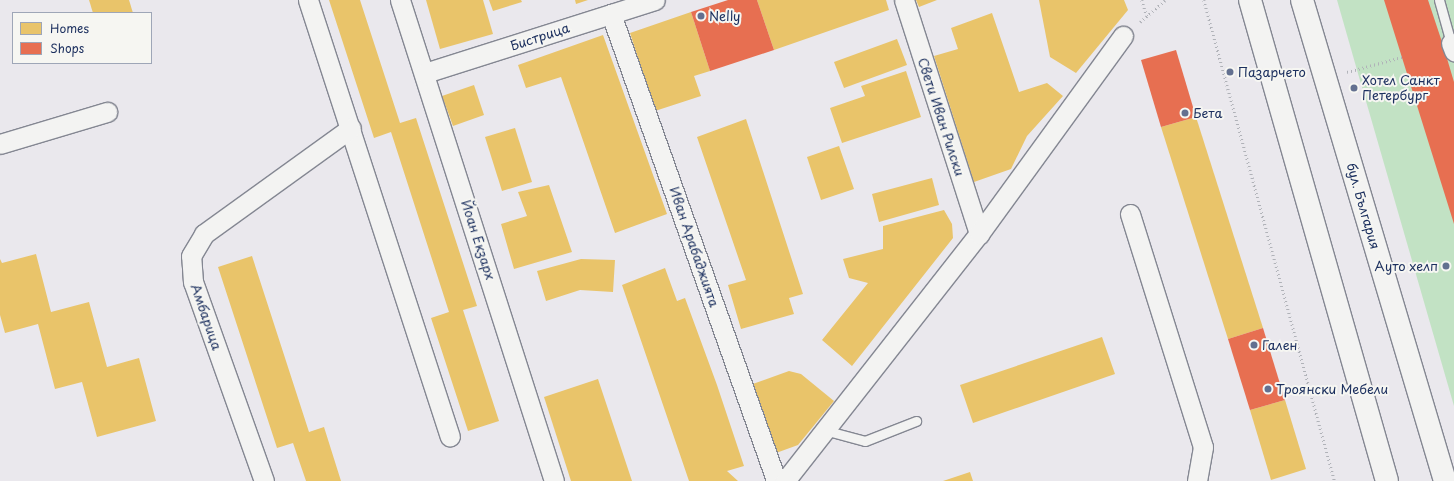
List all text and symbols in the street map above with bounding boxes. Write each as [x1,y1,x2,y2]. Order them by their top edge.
place label: Nelly [709,8,741,24]
marker: Nelly [696,11,706,21]
legend [12,12,152,64]
text: Homes [50,19,89,37]
street label: Бистрица [508,20,572,54]
text: Shops [50,39,84,57]
street label: Свети Иван Рилски [914,56,968,178]
place label: Пазарчето [1238,64,1306,80]
marker: Пазарчето [1225,67,1235,77]
place label: Хотел Санкт Петербург [1362,73,1441,104]
marker: Хотел Санкт Петербург [1349,83,1359,93]
place label: Бета [1193,105,1222,121]
marker: Бета [1180,108,1190,118]
street label: бул. България [1343,161,1383,251]
street label: Иван Арабаджията [666,185,722,309]
street label: Йоан Екзарх [458,198,498,282]
place label: Ауто хелп [1374,258,1438,274]
marker: Ауто хелп [1441,261,1451,271]
street label: Амбарица [187,282,225,352]
place label: Гален [1262,337,1297,353]
marker: Гален [1249,340,1259,350]
place label: Троянски Мебели [1276,381,1389,397]
marker: Троянски Мебели [1263,384,1273,394]

